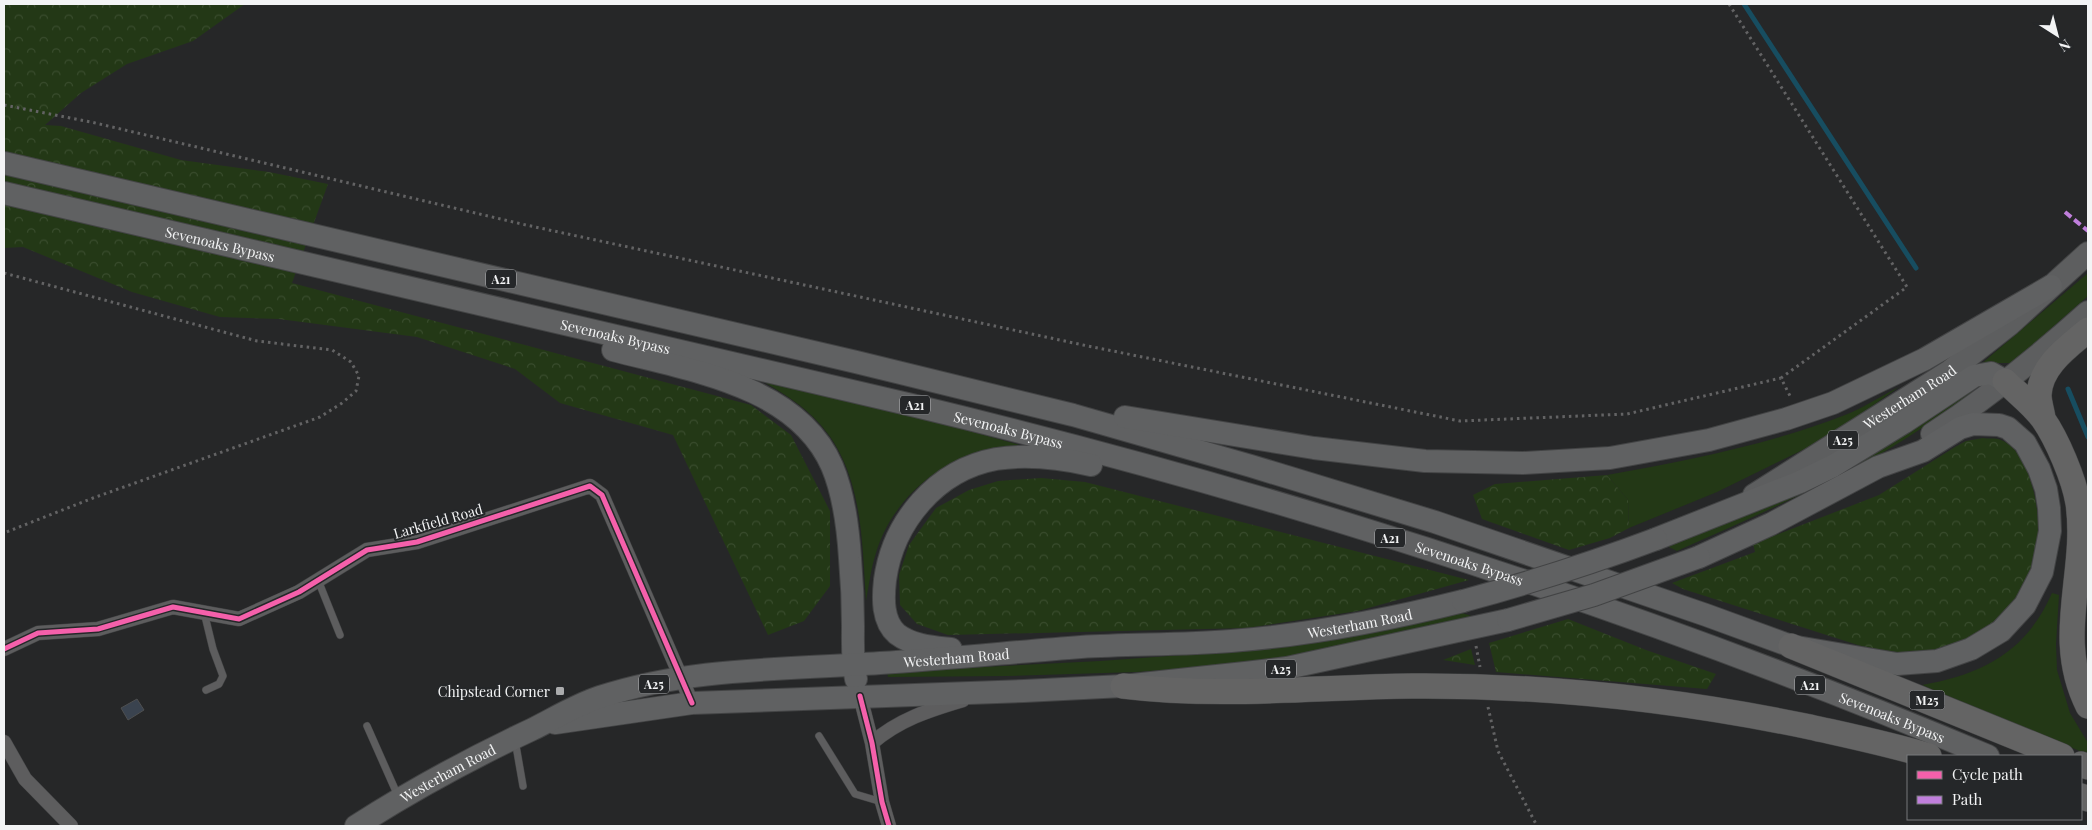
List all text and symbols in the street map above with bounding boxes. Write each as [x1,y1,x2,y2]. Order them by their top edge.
north arrow [2032,10,2082,60]
text: N [2055,35,2075,57]
street label: Sevenoaks Bypass [163,221,277,265]
road number: A21 [486,270,516,288]
street label: Sevenoaks Bypass [559,314,672,358]
street label: Westerham Road [1859,360,1960,434]
road number: A21 [900,396,930,414]
street label: Sevenoaks Bypass [952,406,1065,452]
road number: A25 [1828,430,1858,450]
street label: Larkfield Road [391,499,485,543]
road number: A21 [1375,528,1405,548]
street label: Sevenoaks Bypass [1413,536,1526,589]
street label: Westerham Road [1305,604,1414,642]
street label: Westerham Road [902,643,1010,671]
road number: A25 [1266,660,1296,679]
road number: A25 [639,674,669,694]
road number: A21 [1795,676,1825,694]
place label: Chipstead Corner [438,682,551,701]
marker: Chipstead Corner [554,685,566,697]
street label: Sevenoaks Bypass [1837,687,1948,747]
road number: M25 [1910,690,1944,710]
street label: Westerham Road [395,739,499,807]
legend [1907,755,2082,820]
text: Cycle path [1952,764,2023,784]
text: Path [1952,789,1982,809]

